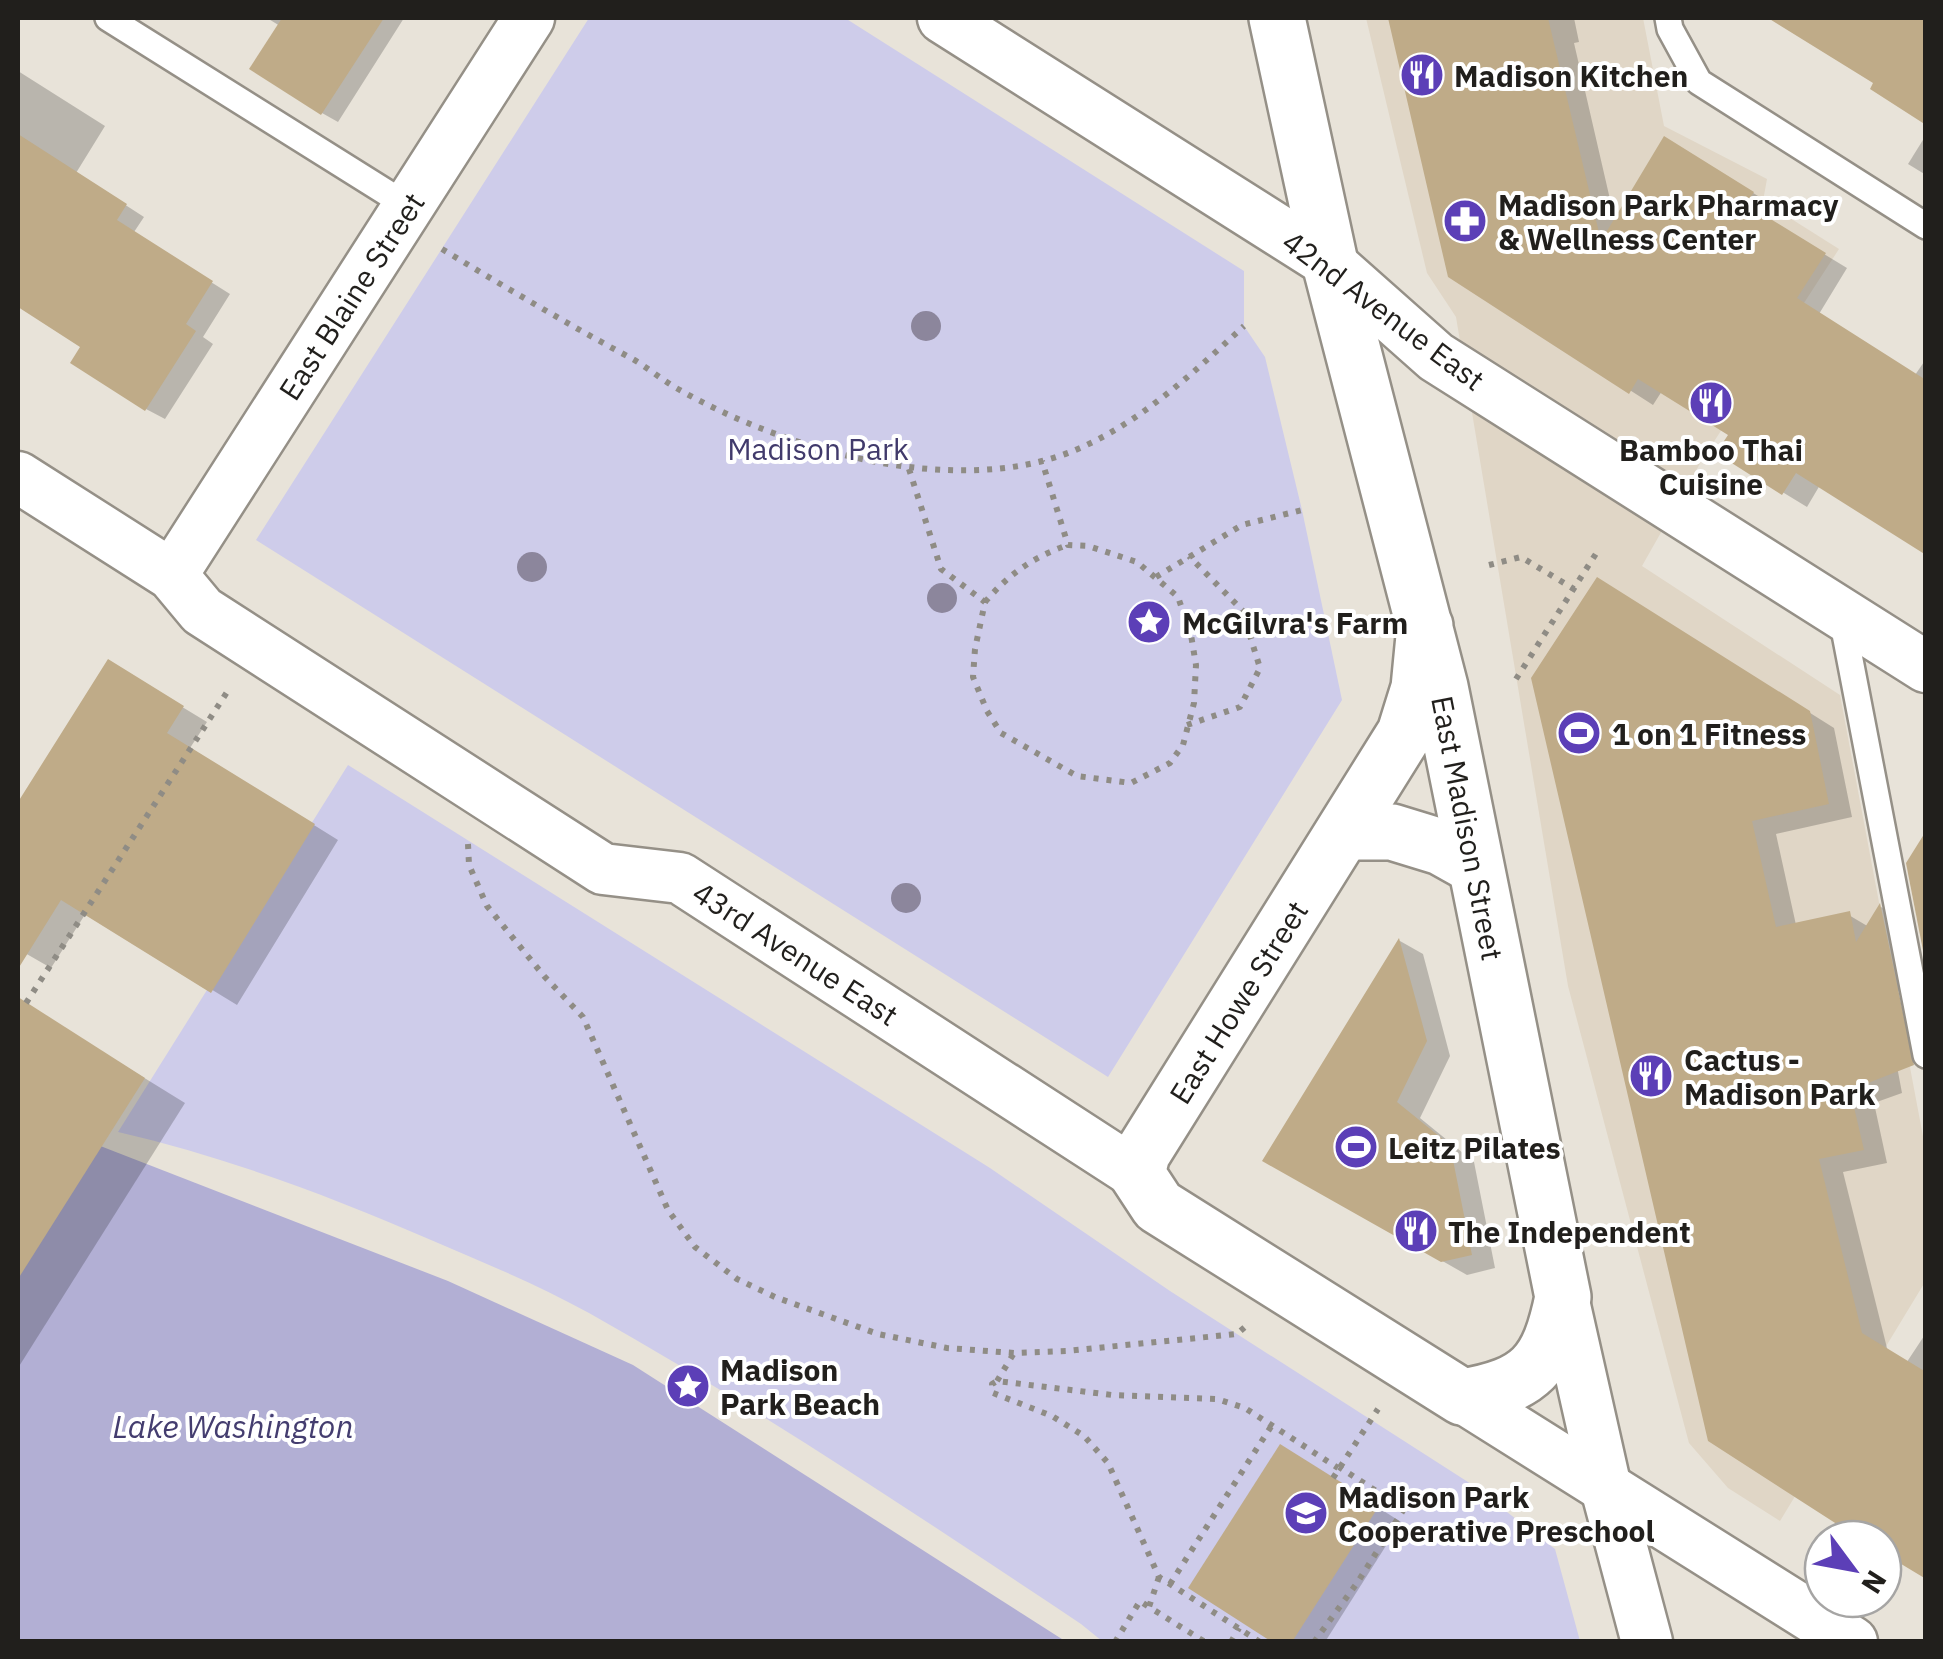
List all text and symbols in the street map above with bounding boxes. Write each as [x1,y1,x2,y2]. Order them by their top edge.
restaurant icon: Madison Kitchen [1399,52,1445,98]
place label: Madison Kitchen [1454,56,1688,95]
street label: East Blaine Street [269,185,433,407]
place label: Madison Park Pharmacy & Wellness Center [1498,185,1838,258]
pharmacy icon: Madison Park Pharmacy & Wellness Center [1442,198,1488,244]
street label: 42nd Avenue East [1275,221,1493,399]
restaurant icon: Bamboo Thai Cuisine [1688,380,1734,426]
park label: Madison Park [727,429,909,468]
place label: Bamboo Thai Cuisine [1619,430,1803,503]
place icon: McGilvra's Farm [1126,599,1172,645]
place label: McGilvra's Farm [1182,603,1408,642]
street label: East Madison Street [1423,692,1513,964]
sports icon: 1 on 1 Fitness [1556,710,1602,756]
place label: 1 on 1 Fitness [1612,714,1806,753]
street label: 43rd Avenue East [686,872,906,1034]
street label: East Howe Street [1160,893,1316,1111]
place label: Cactus - Madison Park [1684,1040,1876,1113]
restaurant icon: Cactus - Madison Park [1628,1053,1674,1099]
sports icon: Leitz Pilates [1333,1124,1379,1170]
place label: Leitz Pilates [1388,1128,1561,1167]
restaurant icon: The Independent [1393,1208,1439,1254]
place label: The Independent [1448,1212,1691,1251]
place label: Madison Park Beach [720,1350,880,1423]
place icon: Madison Park Beach [665,1363,711,1409]
water label: Lake Washington [113,1405,354,1447]
place label: Madison Park Cooperative Preschool [1338,1477,1655,1550]
school or university icon: Madison Park Cooperative Preschool [1283,1490,1329,1536]
north arrow [1803,1519,1903,1619]
text: N [1854,1564,1896,1601]

